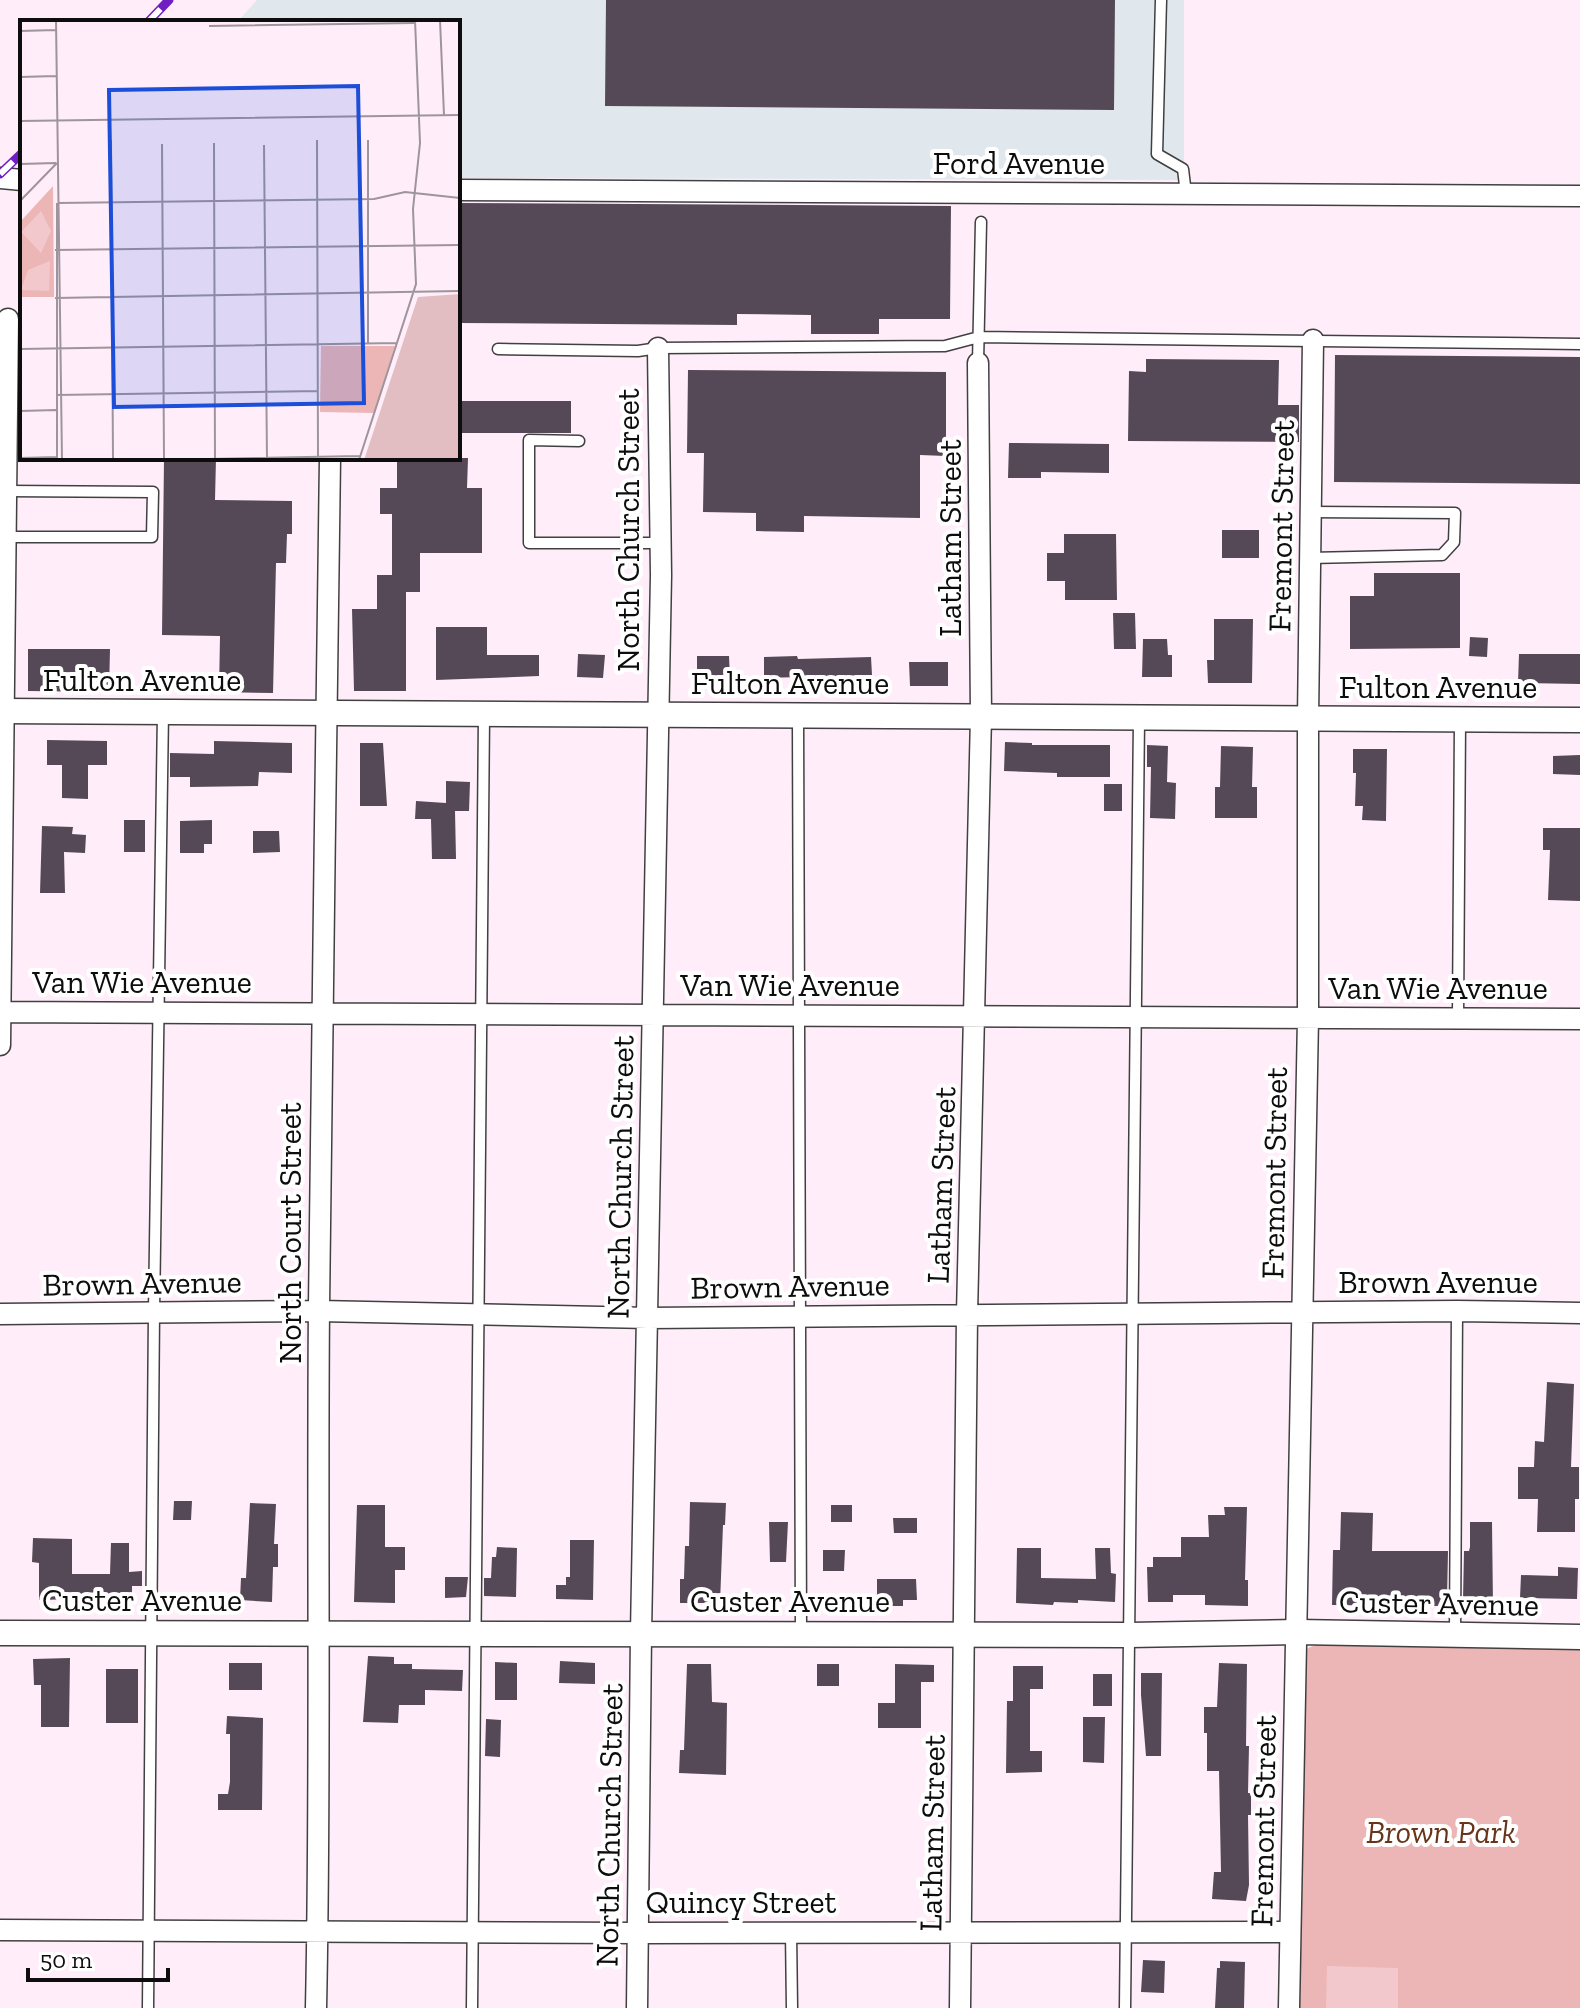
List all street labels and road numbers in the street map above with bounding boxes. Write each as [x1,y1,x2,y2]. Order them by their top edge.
street label: Ford Avenue [933,144,1105,182]
street label: North Church Street [609,388,647,672]
street label: Fremont Street [1260,419,1302,632]
street label: Latham Street [931,439,969,637]
street label: Fulton Avenue [43,661,241,699]
street label: Fulton Avenue [691,664,889,702]
street label: Fulton Avenue [1339,668,1537,706]
street label: Van Wie Avenue [31,963,252,1001]
street label: Van Wie Avenue [679,966,900,1004]
street label: Van Wie Avenue [1327,969,1548,1007]
street label: North Church Street [599,1035,641,1319]
street label: Fremont Street [1253,1066,1295,1279]
street label: Latham Street [919,1086,963,1284]
street label: North Court Street [271,1102,309,1364]
street label: Brown Avenue [42,1262,242,1304]
street label: Brown Avenue [1338,1263,1538,1301]
street label: Brown Avenue [690,1265,890,1307]
street label: Custer Avenue [42,1581,242,1619]
street label: Custer Avenue [690,1582,890,1620]
street label: Custer Avenue [1339,1582,1539,1624]
street label: North Church Street [588,1683,630,1967]
street label: Fremont Street [1242,1714,1284,1927]
street label: Latham Street [911,1734,953,1932]
street label: Quincy Street [646,1883,836,1921]

